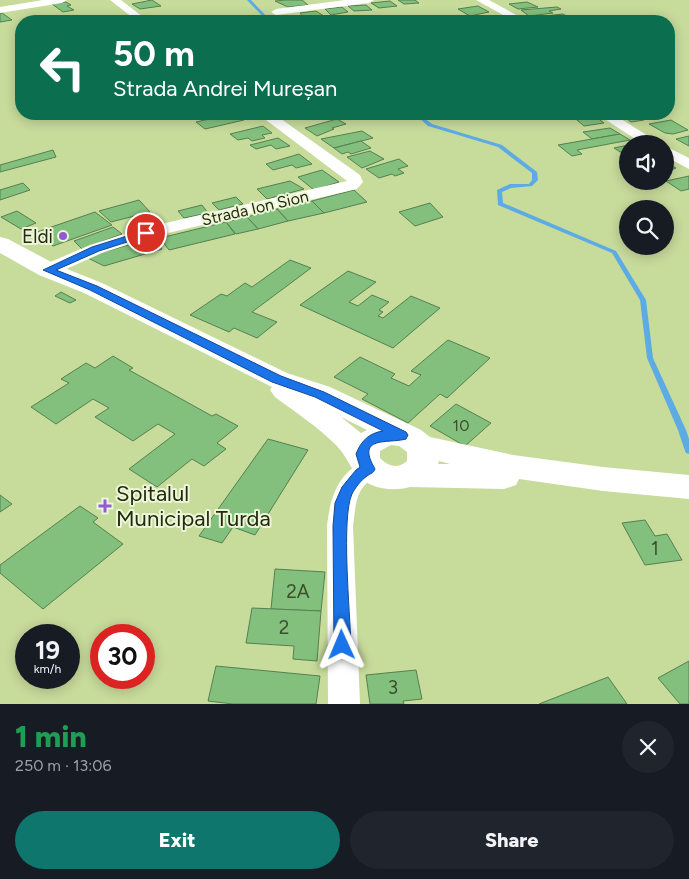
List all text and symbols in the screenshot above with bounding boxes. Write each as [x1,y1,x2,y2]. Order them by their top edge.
text: 50 m [113,33,195,75]
icon: left [30,35,95,100]
text: Strada Andrei Mureșan [113,75,337,102]
map controls [619,135,674,255]
button: sound [619,135,674,190]
street label: Strada Ion Sion [200,186,310,230]
button: search [619,200,674,255]
pin [125,212,167,254]
icon: arrive [132,219,160,247]
place label: Eldi [22,225,53,248]
marker: Eldi [57,230,69,242]
house number: 10 [453,416,469,435]
place label: Spitalul Municipal Turda [116,480,271,532]
marker: Spitalul Municipal Turda [98,499,112,513]
house number: 1 [651,537,659,560]
house number: 2A [286,580,310,603]
house number: 2 [279,616,289,639]
position arrow [315,618,367,670]
speed limit sign: 30 [90,624,155,689]
text: 19 [35,635,60,665]
text: km/h [34,662,61,676]
house number: 3 [388,676,398,699]
text: 1 min [15,718,87,755]
button: close [622,721,674,773]
text: 250 m · 13:06 [15,756,112,775]
button: Exit [15,811,340,869]
button: Share [350,811,674,869]

